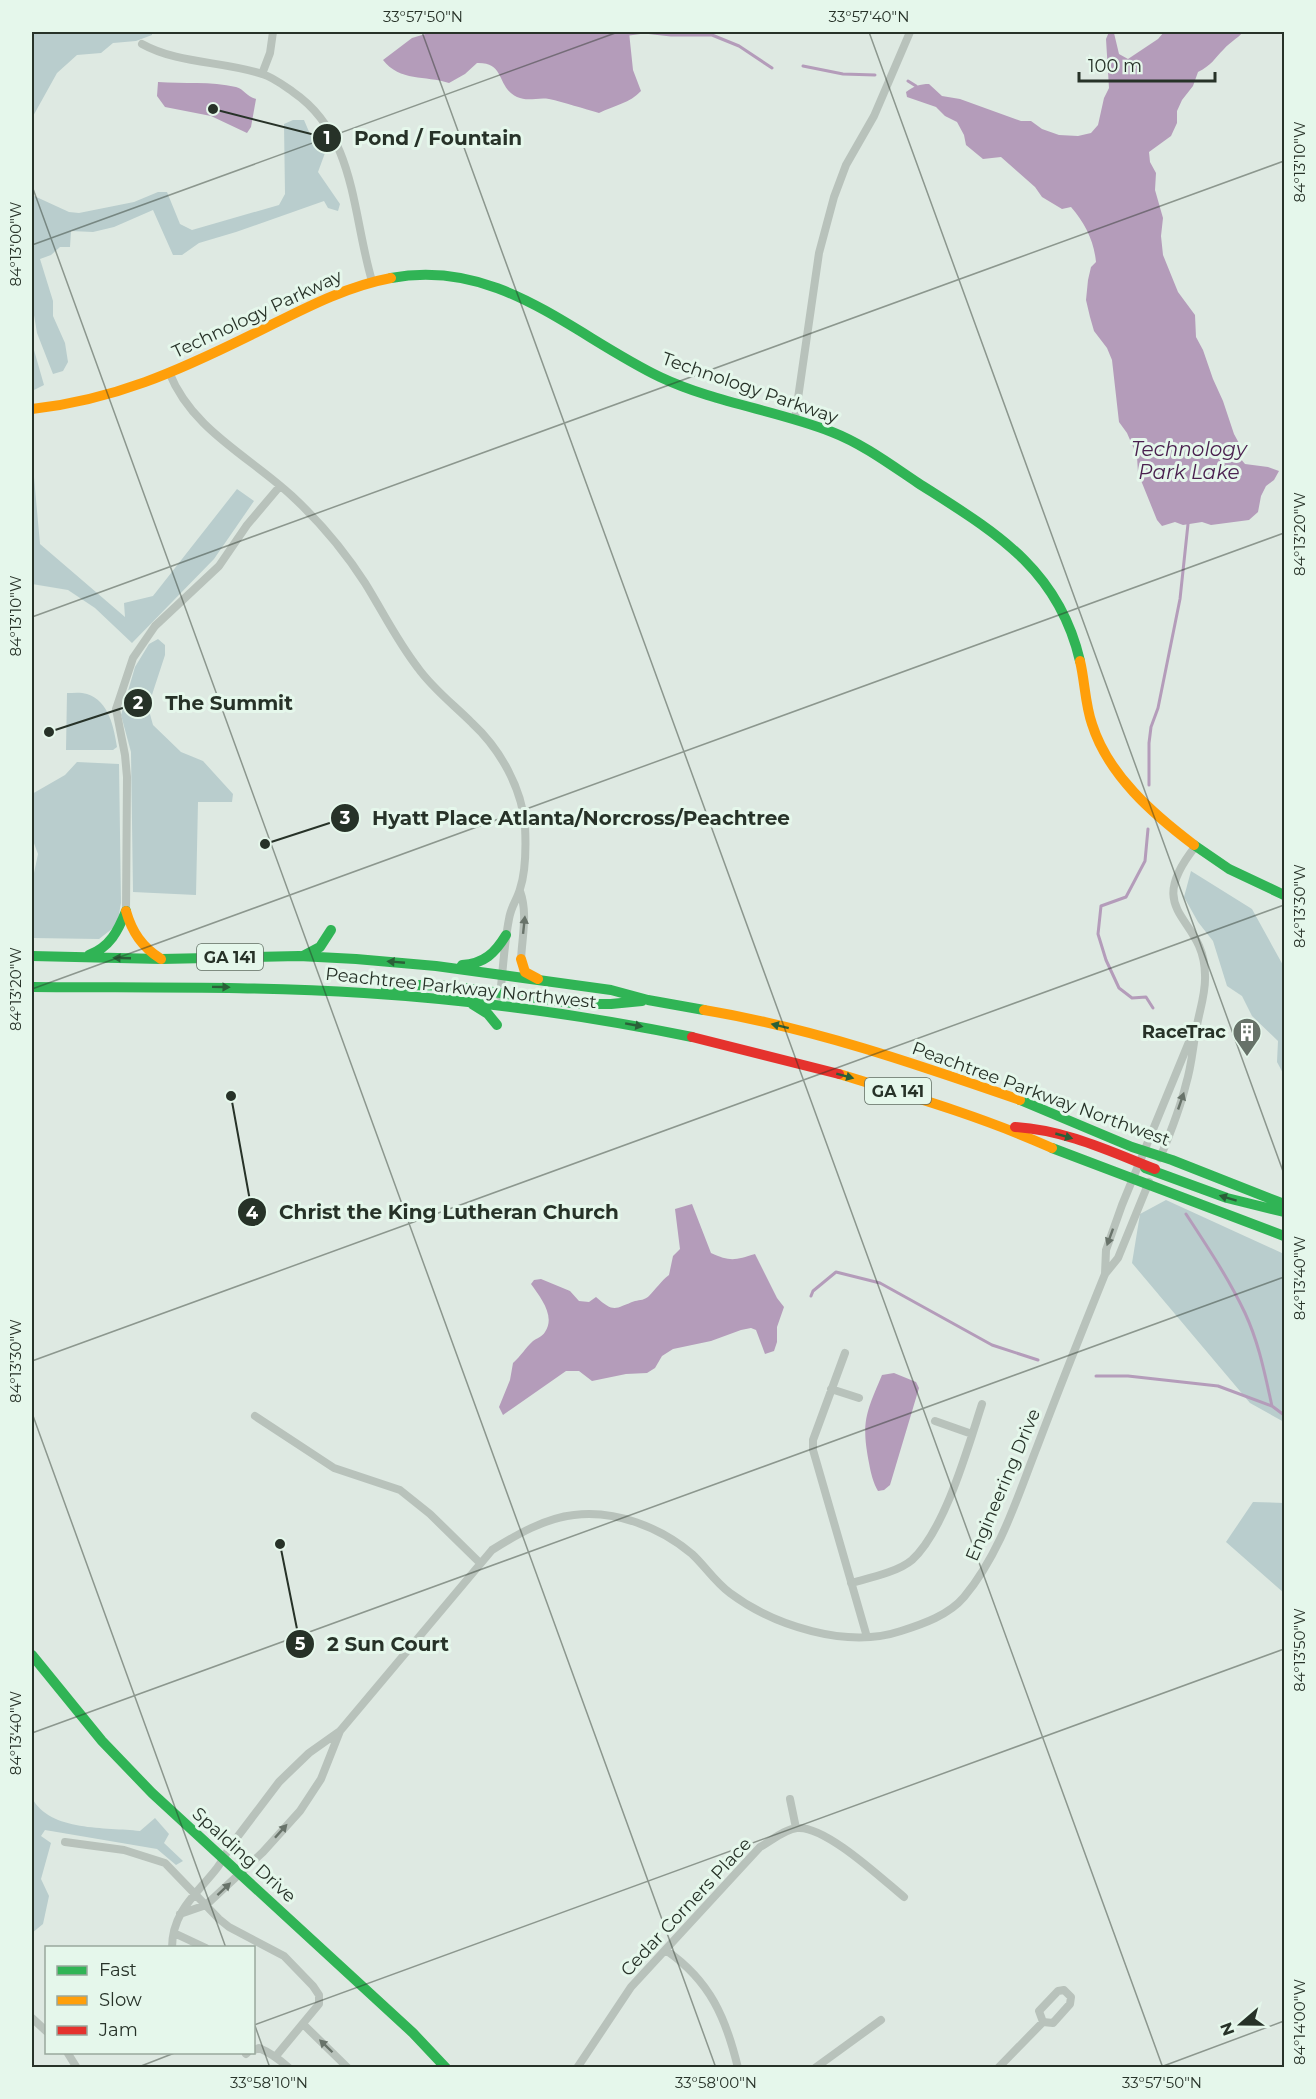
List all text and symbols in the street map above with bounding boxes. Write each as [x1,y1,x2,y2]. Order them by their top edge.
text: 33°57'50"N [383,7,463,26]
text: 33°57'40"N [829,7,909,26]
scale bar [1079,45,1216,83]
text: 100 m [1088,55,1142,77]
callout: Pond / Fountain [312,119,534,157]
text: 84°13'10"W [1290,121,1309,203]
text: Pond / Fountain [354,126,522,150]
text: 1 [323,127,331,149]
text: 84°13'00"W [6,201,25,287]
street label: Technology Parkway [169,265,346,363]
street label: Technology Parkway [659,348,841,429]
water label: Technology Park Lake [1131,437,1248,484]
text: 84°13'20"W [1290,492,1309,576]
text: 84°13'10"W [6,575,25,657]
callout: The Summit [123,684,304,722]
text: The Summit [165,691,293,715]
text: 2 [133,692,144,714]
callout: Hyatt Place Atlanta/Norcross/Peachtree [330,799,802,837]
text: Hyatt Place Atlanta/Norcross/Peachtree [372,806,790,830]
text: 3 [339,807,351,829]
text: 84°13'30"W [1290,864,1309,948]
one-way arrow [519,915,528,934]
road number: GA 141 [197,944,263,970]
text: 84°13'20"W [6,947,25,1031]
one-way arrow [113,953,132,962]
one-way arrow [386,957,405,967]
street label: Peachtree Parkway Northwest [324,963,598,1013]
one-way arrow [212,982,231,992]
building icon: RaceTrac [1231,1016,1263,1058]
one-way arrow [624,1021,643,1030]
one-way arrow [771,1021,789,1031]
place label: RaceTrac [1142,1021,1226,1043]
street label: Peachtree Parkway Northwest [909,1037,1173,1151]
one-way arrow [836,1072,854,1081]
road number: GA 141 [865,1078,931,1104]
one-way arrow [1176,1092,1186,1110]
one-way arrow [1055,1132,1073,1141]
callout: Christ the King Lutheran Church [237,1193,631,1231]
one-way arrow [1219,1193,1237,1202]
text: Christ the King Lutheran Church [279,1200,619,1224]
text: 4 [246,1202,259,1224]
one-way arrow [1105,1228,1115,1246]
text: 84°13'40"W [1290,1236,1309,1320]
text: 84°13'30"W [6,1319,25,1403]
street label: Engineering Drive [961,1405,1045,1565]
text: 84°13'50"W [1290,1608,1309,1692]
callout: 2 Sun Court [285,1625,461,1663]
text: 2 Sun Court [327,1632,449,1656]
text: 5 [295,1633,306,1655]
text: 84°13'40"W [6,1691,25,1775]
street label: Spalding Drive [188,1803,301,1907]
one-way arrow [274,1824,288,1839]
street label: Cedar Corners Place [616,1833,756,1981]
one-way arrow [216,1882,231,1896]
legend [45,1946,255,2054]
text: Fast [99,1959,137,1981]
text: 84°14'00"W [1290,1979,1309,2065]
text: Slow [99,1989,142,2011]
north arrow [1211,1994,1271,2054]
text: Jam [98,2019,138,2041]
text: N [1216,2020,1239,2038]
one-way arrow [319,2040,333,2054]
text: 33°58'10"N [230,2073,308,2092]
text: 33°58'00"N [675,2073,757,2092]
text: 33°57'50"N [1122,2073,1202,2092]

